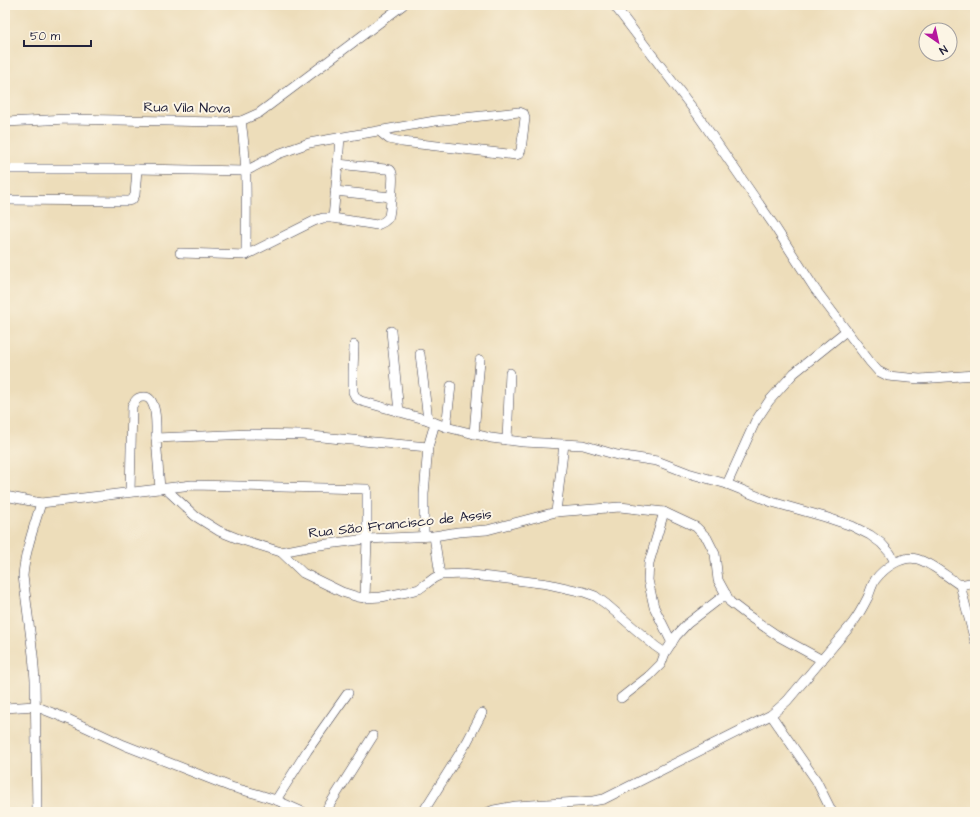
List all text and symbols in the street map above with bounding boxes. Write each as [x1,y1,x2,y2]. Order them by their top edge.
scale bar [24,22,91,48]
north arrow [918,22,958,62]
text: 50 m [30,28,61,45]
text: N [936,42,950,58]
street label: Rua Vila Nova [143,97,230,119]
street label: Rua São Francisco de Assis [308,504,493,544]

